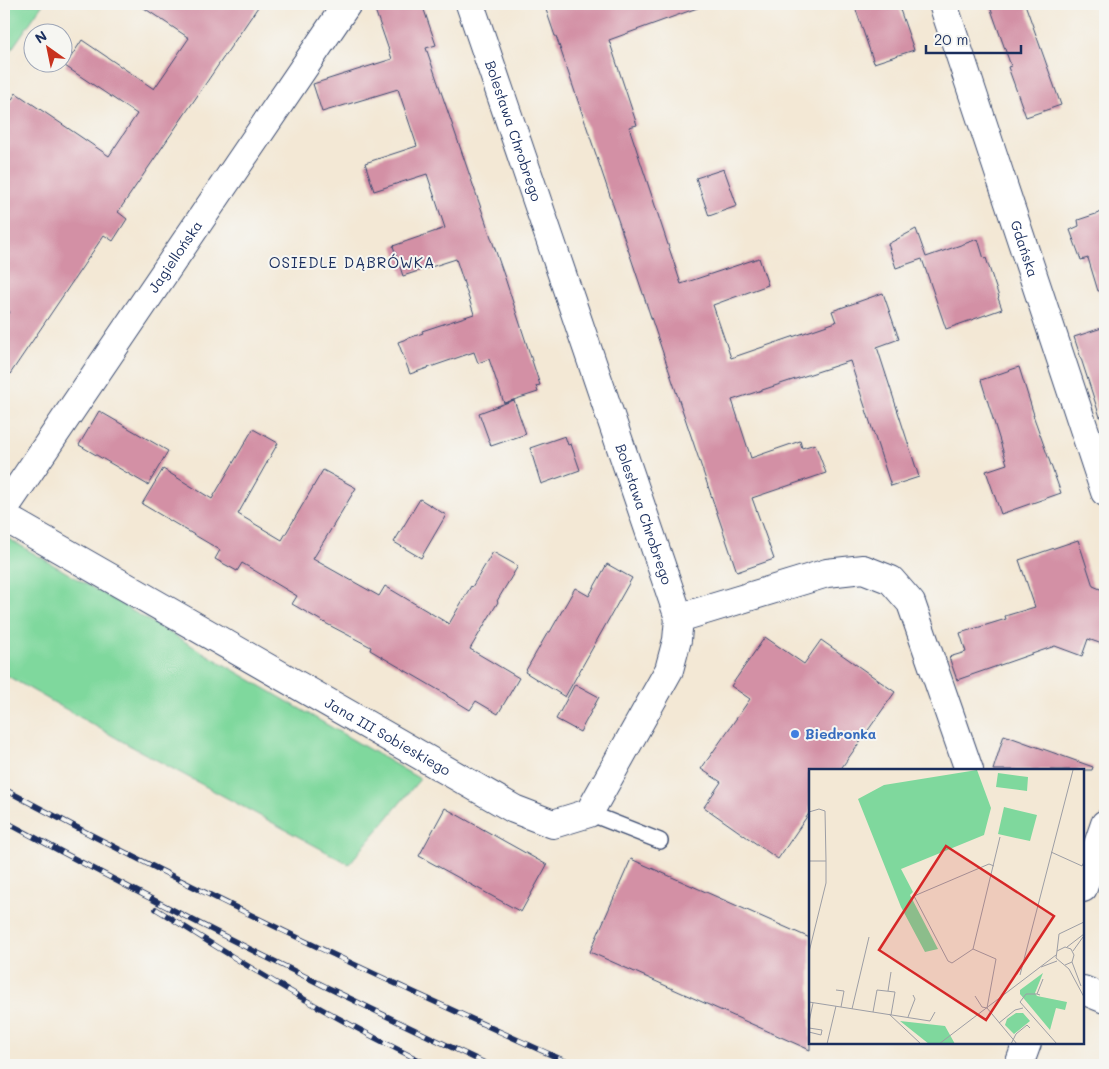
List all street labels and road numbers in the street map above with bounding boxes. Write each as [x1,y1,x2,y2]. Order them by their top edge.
street label: Bolesława Chrobrego [481,58,546,204]
street label: Jagiellońska [144,216,206,296]
street label: Gdańska [1006,218,1043,280]
street label: Bolesława Chrobrego [611,441,677,587]
street label: Jana III Sobieskiego [321,693,454,780]

